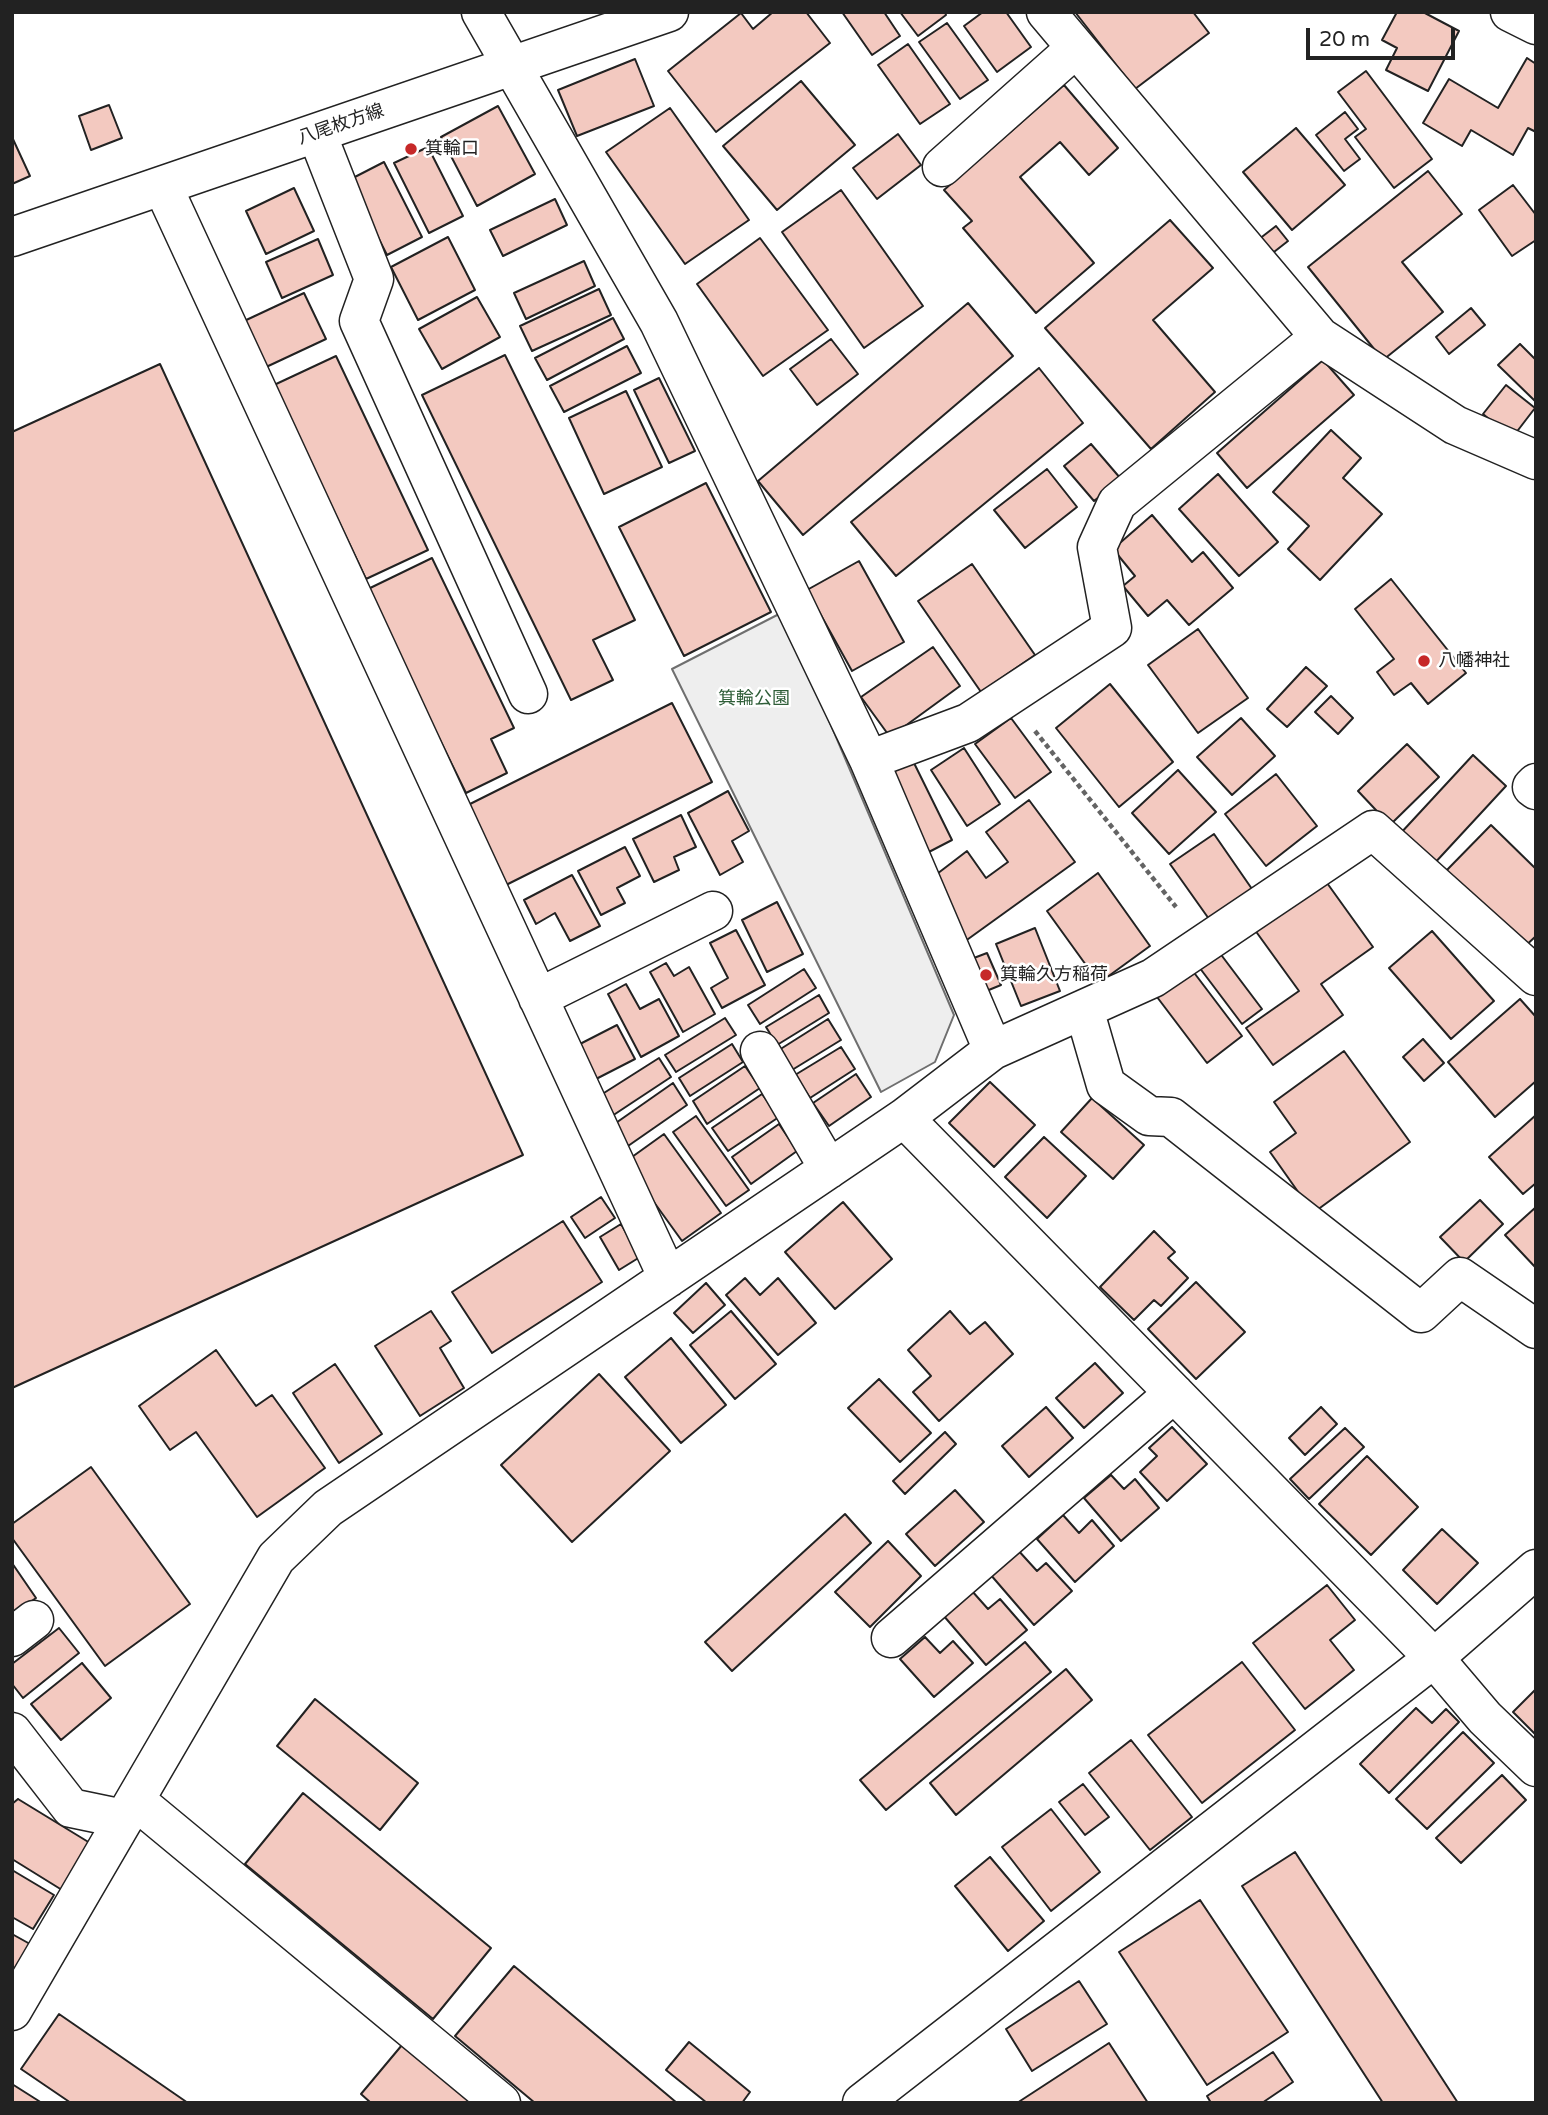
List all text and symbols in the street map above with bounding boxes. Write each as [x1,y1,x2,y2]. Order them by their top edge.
scale bar [1310,14,1459,58]
text: 20 m [1319,27,1370,52]
street label: 八尾枚方線 [295,100,387,150]
place label: 箕輪口 [425,138,479,160]
marker: 箕輪口 [403,141,419,157]
place label: 八幡神社 [1438,650,1510,672]
marker: 八幡神社 [1416,653,1432,669]
park label: 箕輪公園 [718,688,790,710]
place label: 箕輪久方稲荷 [1000,964,1108,986]
marker: 箕輪久方稲荷 [978,967,994,983]

